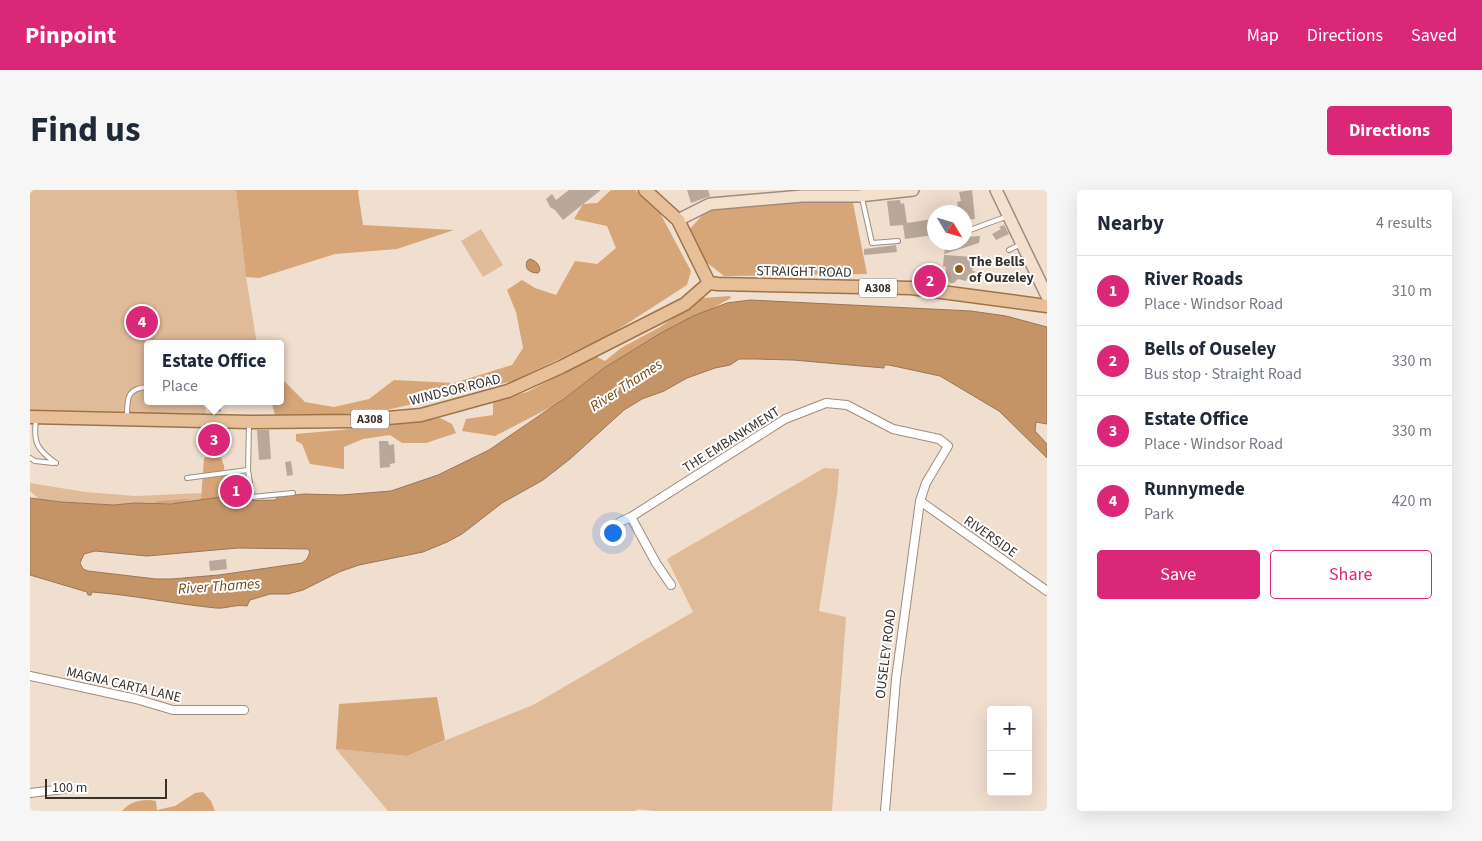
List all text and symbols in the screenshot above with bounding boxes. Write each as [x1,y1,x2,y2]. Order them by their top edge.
text: Pinpoint [25,18,116,53]
text: Map [1247,23,1279,48]
text: Directions [1307,23,1383,48]
text: Saved [1411,23,1457,48]
text: Find us [30,105,140,155]
button: Directions [1327,106,1452,155]
north arrow [927,205,972,250]
text: Nearby [1097,208,1164,238]
text: 4 results [1376,212,1432,234]
place label: The Bells of Ouzeley [969,252,1035,288]
street label: STRAIGHT ROAD [756,261,852,283]
pin: 2 [914,262,946,300]
marker: The Bells of Ouzeley [953,263,965,275]
text: River Roads [1144,266,1243,293]
road number: A308 [859,279,897,298]
text: 1 [1109,280,1117,302]
text: 310 m [1392,280,1432,302]
text: Place · Windsor Road [1144,293,1283,315]
pin: 4 [126,303,158,341]
text: Bells of Ouseley [1144,336,1276,363]
popup [144,340,284,405]
text: Estate Office [162,348,266,375]
text: 2 [1109,350,1117,372]
text: 330 m [1392,350,1432,372]
water label: River Thames [586,354,667,417]
text: Bus stop · Straight Road [1144,363,1302,385]
street label: WINDSOR ROAD [408,369,503,411]
text: Place [162,375,198,397]
street label: THE EMBANKMENT [679,402,785,478]
text: Estate Office [1144,406,1249,433]
road number: A308 [351,410,389,428]
text: 3 [1109,420,1117,442]
text: 330 m [1392,420,1432,442]
pin: 3 [198,421,230,459]
text: Place · Windsor Road [1144,433,1283,455]
pin: 1 [220,472,252,510]
text: Runnymede [1144,476,1245,503]
text: 4 [1109,490,1117,512]
text: 420 m [1392,490,1432,512]
text: Park [1144,503,1174,525]
street label: RIVERSIDE [960,511,1021,563]
your location [600,520,626,546]
button: Save [1097,550,1260,599]
button: Share [1270,550,1432,599]
water label: River Thames [177,573,261,600]
street label: OUSELEY ROAD [871,608,901,700]
street label: MAGNA CARTA LANE [64,662,183,708]
map controls [987,706,1032,796]
button: + [987,706,1032,751]
button: − [987,751,1032,796]
scale bar [45,776,168,799]
text: 100 m [52,778,87,798]

